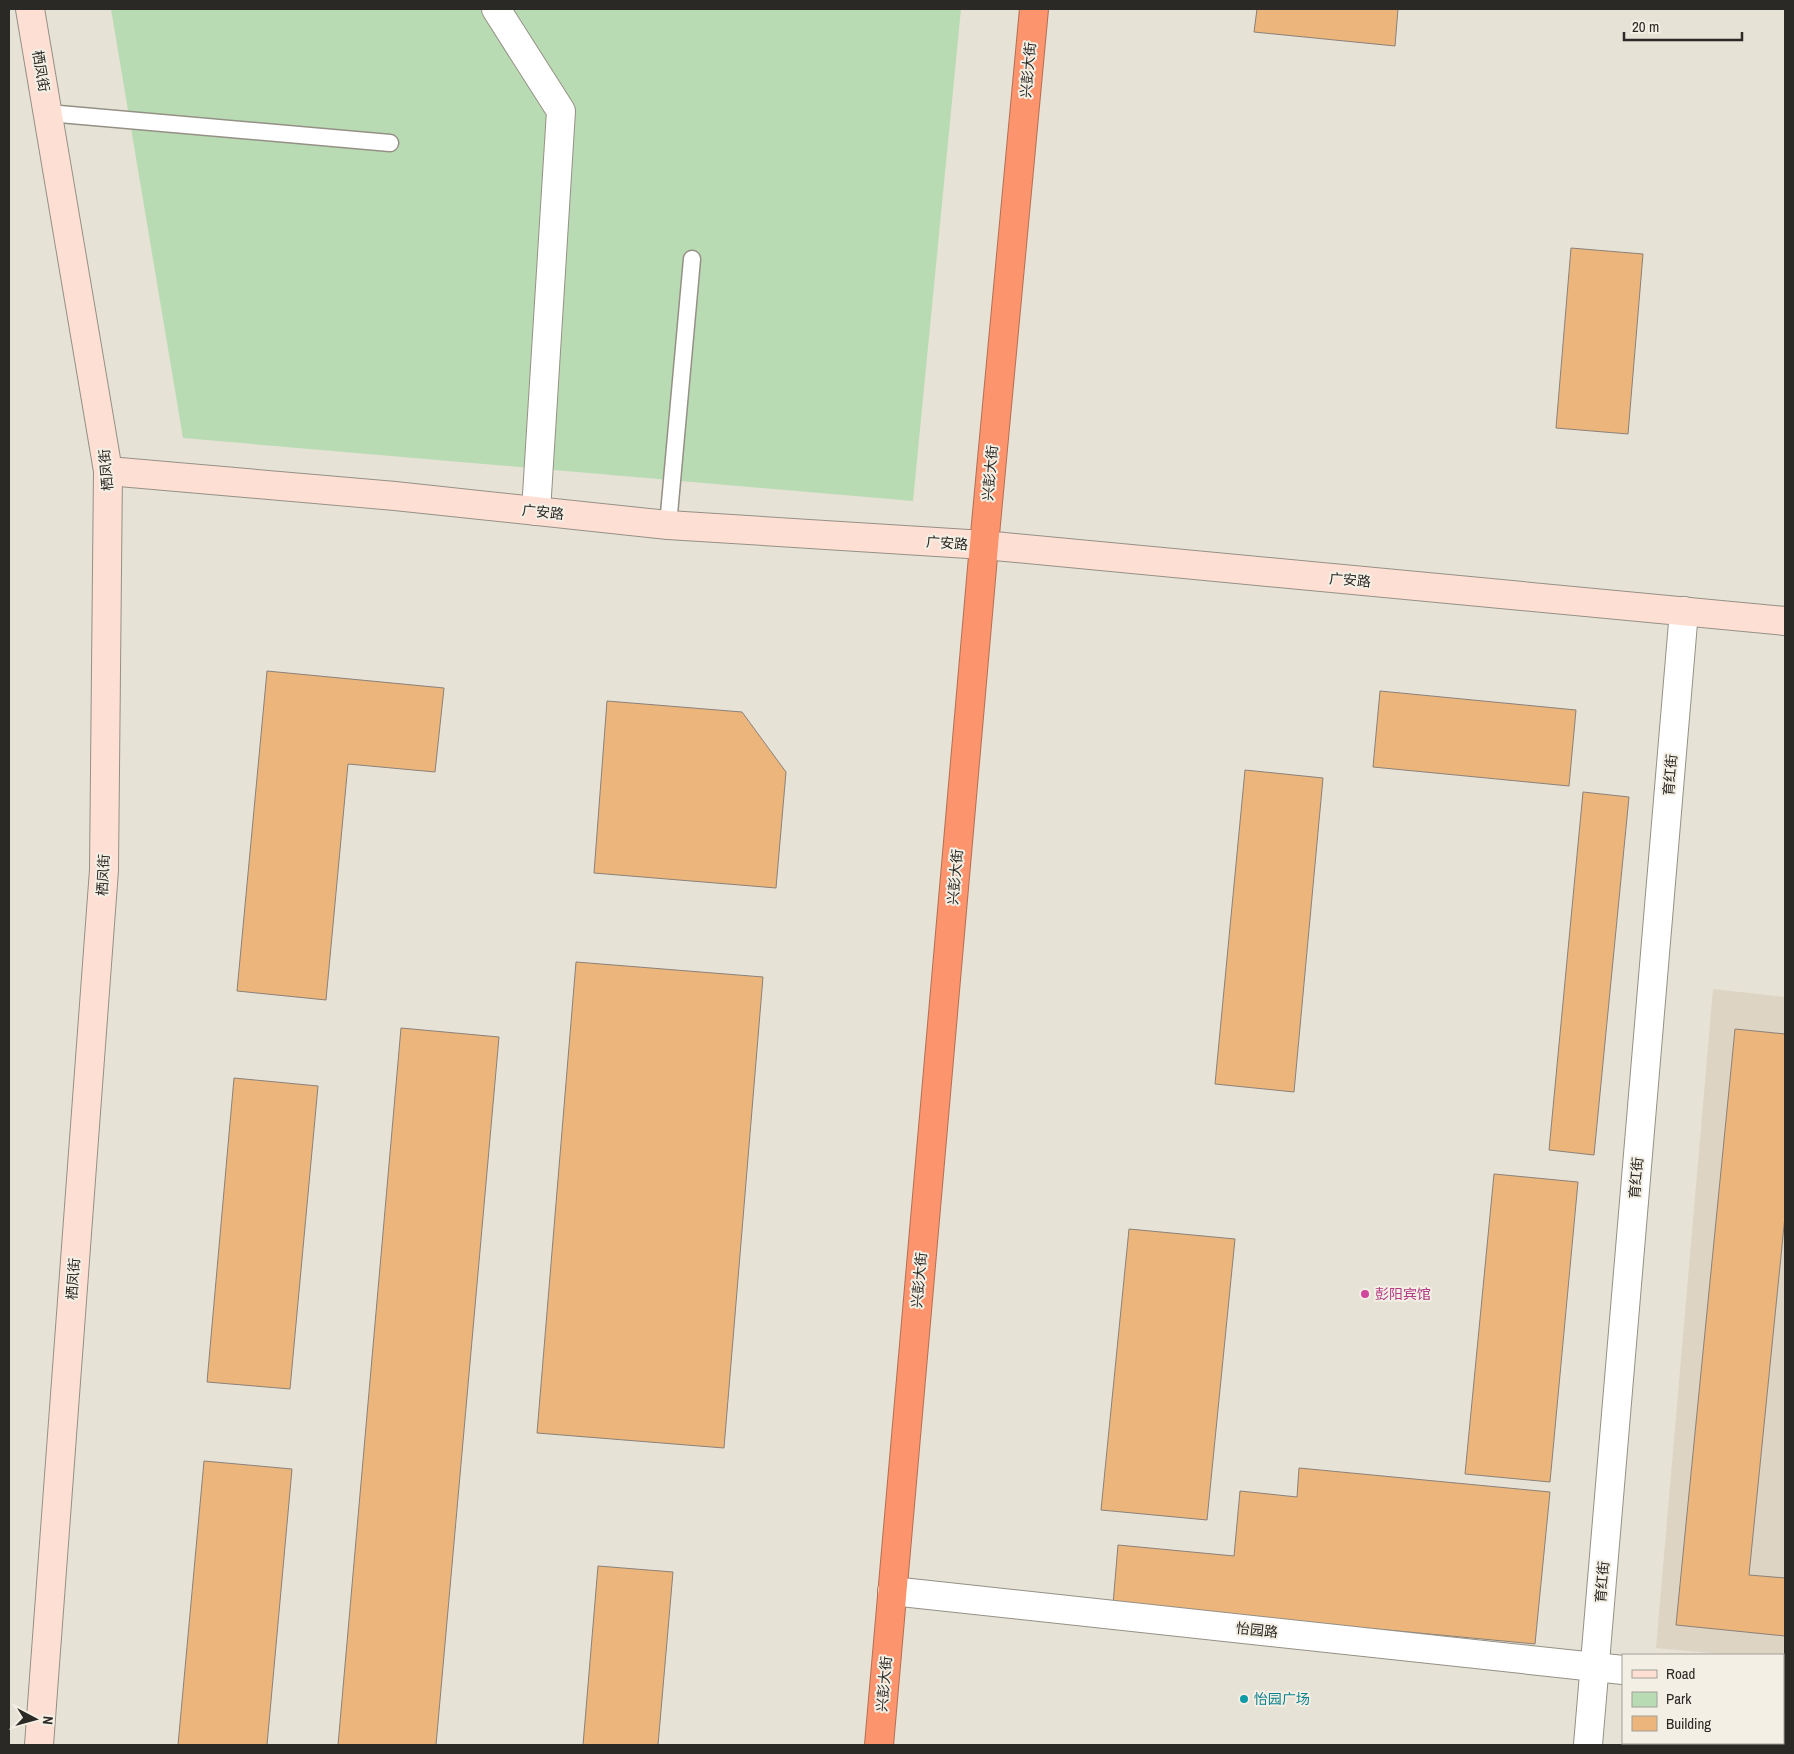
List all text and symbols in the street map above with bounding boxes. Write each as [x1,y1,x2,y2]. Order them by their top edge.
scale bar [1624,10,1742,42]
text: 20 m [1632,16,1659,37]
street label: 兴彭大街 [1017,41,1039,99]
street label: 栖凤街 [28,49,54,93]
street label: 兴彭大街 [979,444,1001,502]
street label: 栖凤街 [95,448,117,492]
street label: 广安路 [521,501,565,523]
street label: 广安路 [925,533,969,553]
street label: 广安路 [1328,569,1372,591]
street label: 育红街 [1659,753,1681,797]
street label: 兴彭大街 [944,848,966,906]
street label: 栖凤街 [93,854,113,896]
street label: 育红街 [1625,1156,1647,1200]
street label: 兴彭大街 [908,1251,930,1309]
street label: 栖凤街 [63,1257,83,1301]
place label: 彭阳宾馆 [1375,1285,1431,1303]
marker: 彭阳宾馆 [1359,1288,1371,1300]
street label: 育红街 [1591,1560,1613,1604]
street label: 怡园路 [1235,1619,1279,1641]
legend [1622,1654,1784,1744]
street label: 兴彭大街 [873,1655,895,1713]
text: Road [1666,1663,1695,1684]
text: Park [1666,1688,1692,1709]
place label: 怡园广场 [1254,1690,1310,1708]
marker: 怡园广场 [1238,1693,1250,1705]
north arrow [10,1694,60,1744]
text: Building [1666,1713,1711,1734]
text: N [39,1715,57,1725]

